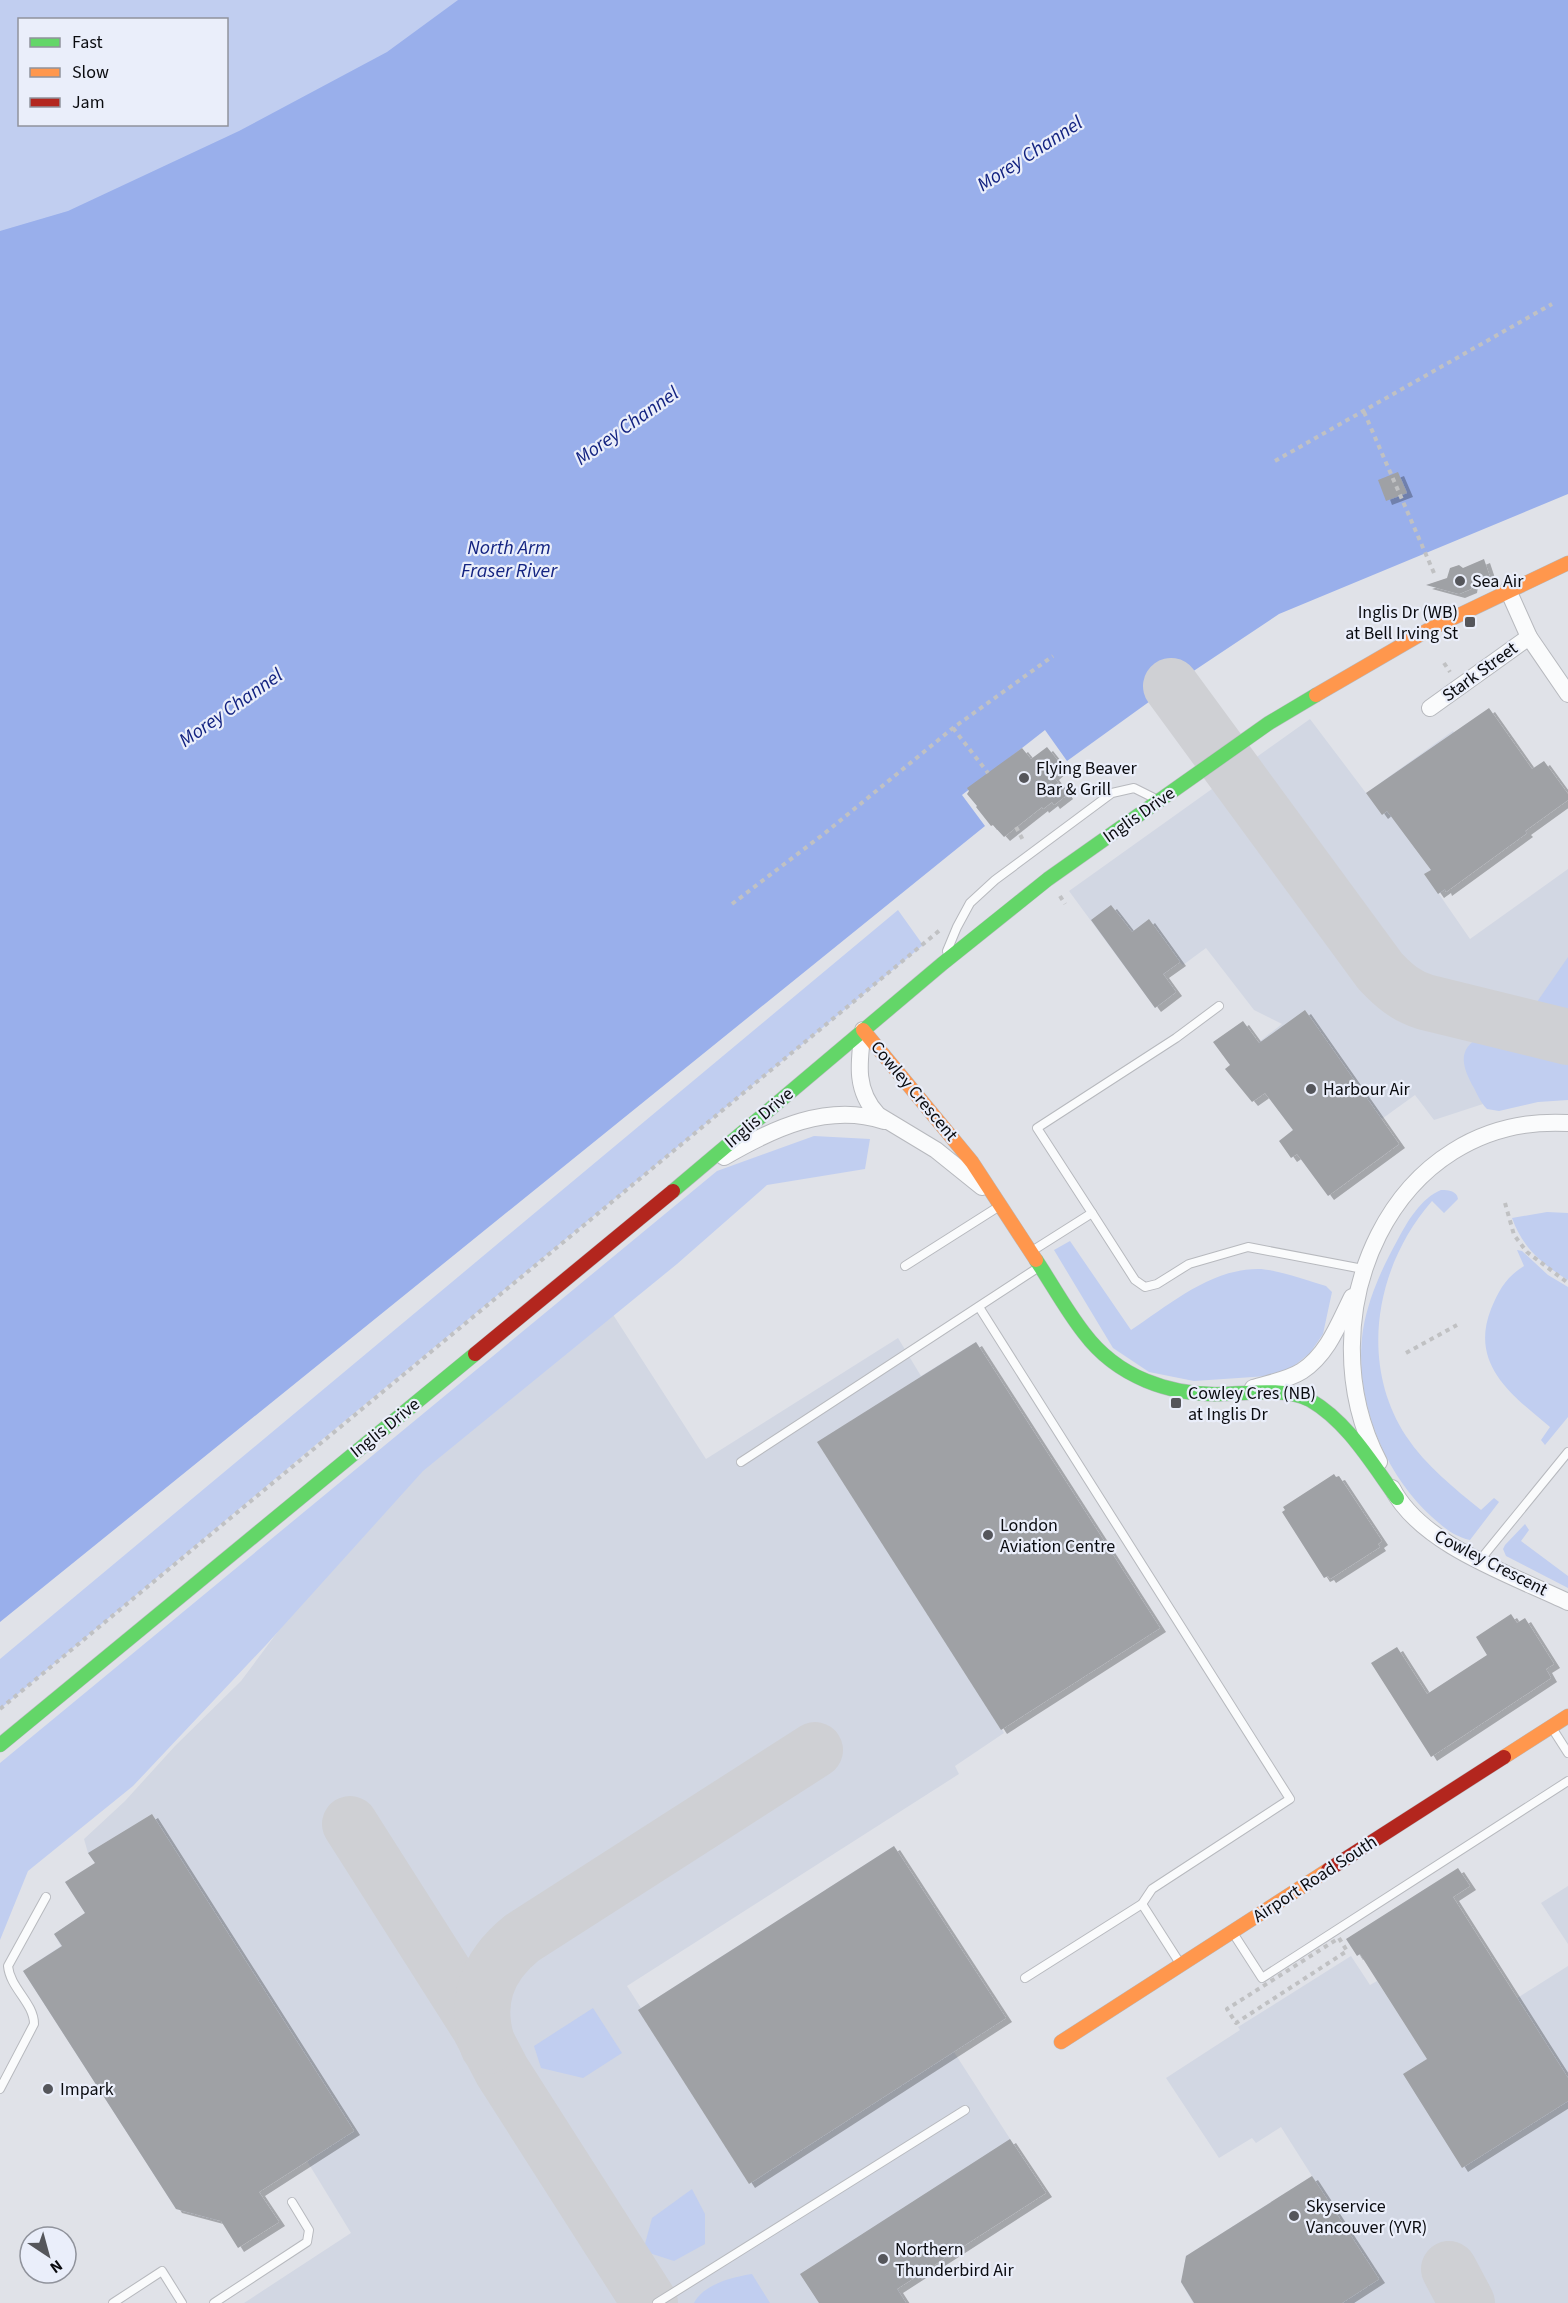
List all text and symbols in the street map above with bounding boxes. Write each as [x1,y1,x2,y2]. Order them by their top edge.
legend [18,18,228,126]
text: Fast [72,30,103,55]
text: Slow [72,60,109,85]
text: Jam [72,90,105,115]
water label: Morey Channel [972,109,1088,199]
water label: Morey Channel [569,380,685,472]
water label: North Arm Fraser River [461,534,558,585]
place label: Sea Air [1472,569,1524,594]
marker: Sea Air [1453,574,1467,588]
place label: Inglis Dr (WB) at Bell Irving St [1345,600,1458,646]
marker: Inglis Dr (WB) at Bell Irving St [1463,615,1477,629]
street label: Stark Street [1437,636,1523,708]
water label: Morey Channel [173,662,289,754]
place label: Flying Beaver Bar & Grill [1036,756,1137,802]
marker: Flying Beaver Bar & Grill [1017,771,1031,785]
street label: Inglis Drive [1098,781,1180,849]
street label: Cowley Crescent [865,1035,963,1147]
place label: Harbour Air [1323,1077,1411,1102]
street label: Inglis Drive [719,1082,799,1154]
marker: Harbour Air [1304,1082,1318,1096]
place label: Cowley Cres (NB) at Inglis Dr [1188,1381,1316,1427]
street label: Inglis Drive [345,1392,425,1464]
marker: Cowley Cres (NB) at Inglis Dr [1169,1396,1183,1410]
place label: London Aviation Centre [1000,1513,1115,1559]
street label: Cowley Crescent [1430,1524,1552,1602]
marker: London Aviation Centre [981,1528,995,1542]
street label: Airport Road South [1248,1829,1382,1929]
place label: Impark [60,2077,114,2102]
marker: Impark [41,2082,55,2096]
place label: Skyservice Vancouver (YVR) [1306,2194,1427,2240]
marker: Skyservice Vancouver (YVR) [1287,2209,1301,2223]
north arrow [18,2225,78,2285]
place label: Northern Thunderbird Air [895,2237,1014,2283]
marker: Northern Thunderbird Air [876,2252,890,2266]
text: N [45,2254,67,2278]

